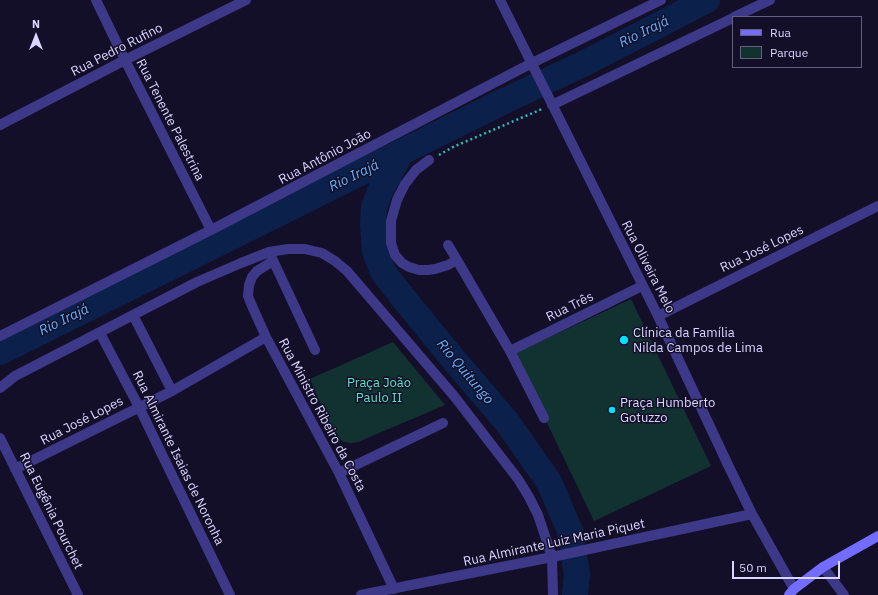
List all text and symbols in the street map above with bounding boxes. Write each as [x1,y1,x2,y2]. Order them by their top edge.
water label: Rio Irajá [616,13,672,51]
north arrow [16,16,56,56]
legend [732,16,862,68]
text: N [32,17,40,31]
street label: Rua Pedro Rufino [69,20,165,80]
text: Rua [770,25,791,40]
text: Parque [770,45,808,60]
street label: Rua Tenente Palestrina [133,57,207,183]
street label: Rua Antônio João [276,126,374,188]
water label: Rio Irajá [326,157,382,195]
street label: Rua Oliveira Melo [618,218,678,316]
street label: Rua José Lopes [718,222,806,276]
street label: Rua Três [544,289,596,325]
water label: Rio Irajá [36,301,92,339]
place label: Clínica da Família Nilda Campos de Lima [633,325,763,356]
marker: Clínica da Família Nilda Campos de Lima [618,334,630,346]
street label: Rua Ministro Ribeiro da Costa [275,336,369,494]
water label: Rio Quitungo [433,336,497,408]
street label: Rua Almirante Isaias de Noronha [129,368,227,548]
park label: Praça João Paulo II [347,375,411,406]
street label: Rua José Lopes [38,393,126,449]
place label: Praça Humberto Gotuzzo [620,395,715,426]
marker: Praça Humberto Gotuzzo [607,405,617,415]
street label: Rua Eugênia Pourchet [16,450,86,572]
street label: Rua Almirante Luiz Maria Piquet [462,516,646,570]
scale bar [734,553,842,579]
text: 50 m [739,560,767,575]

